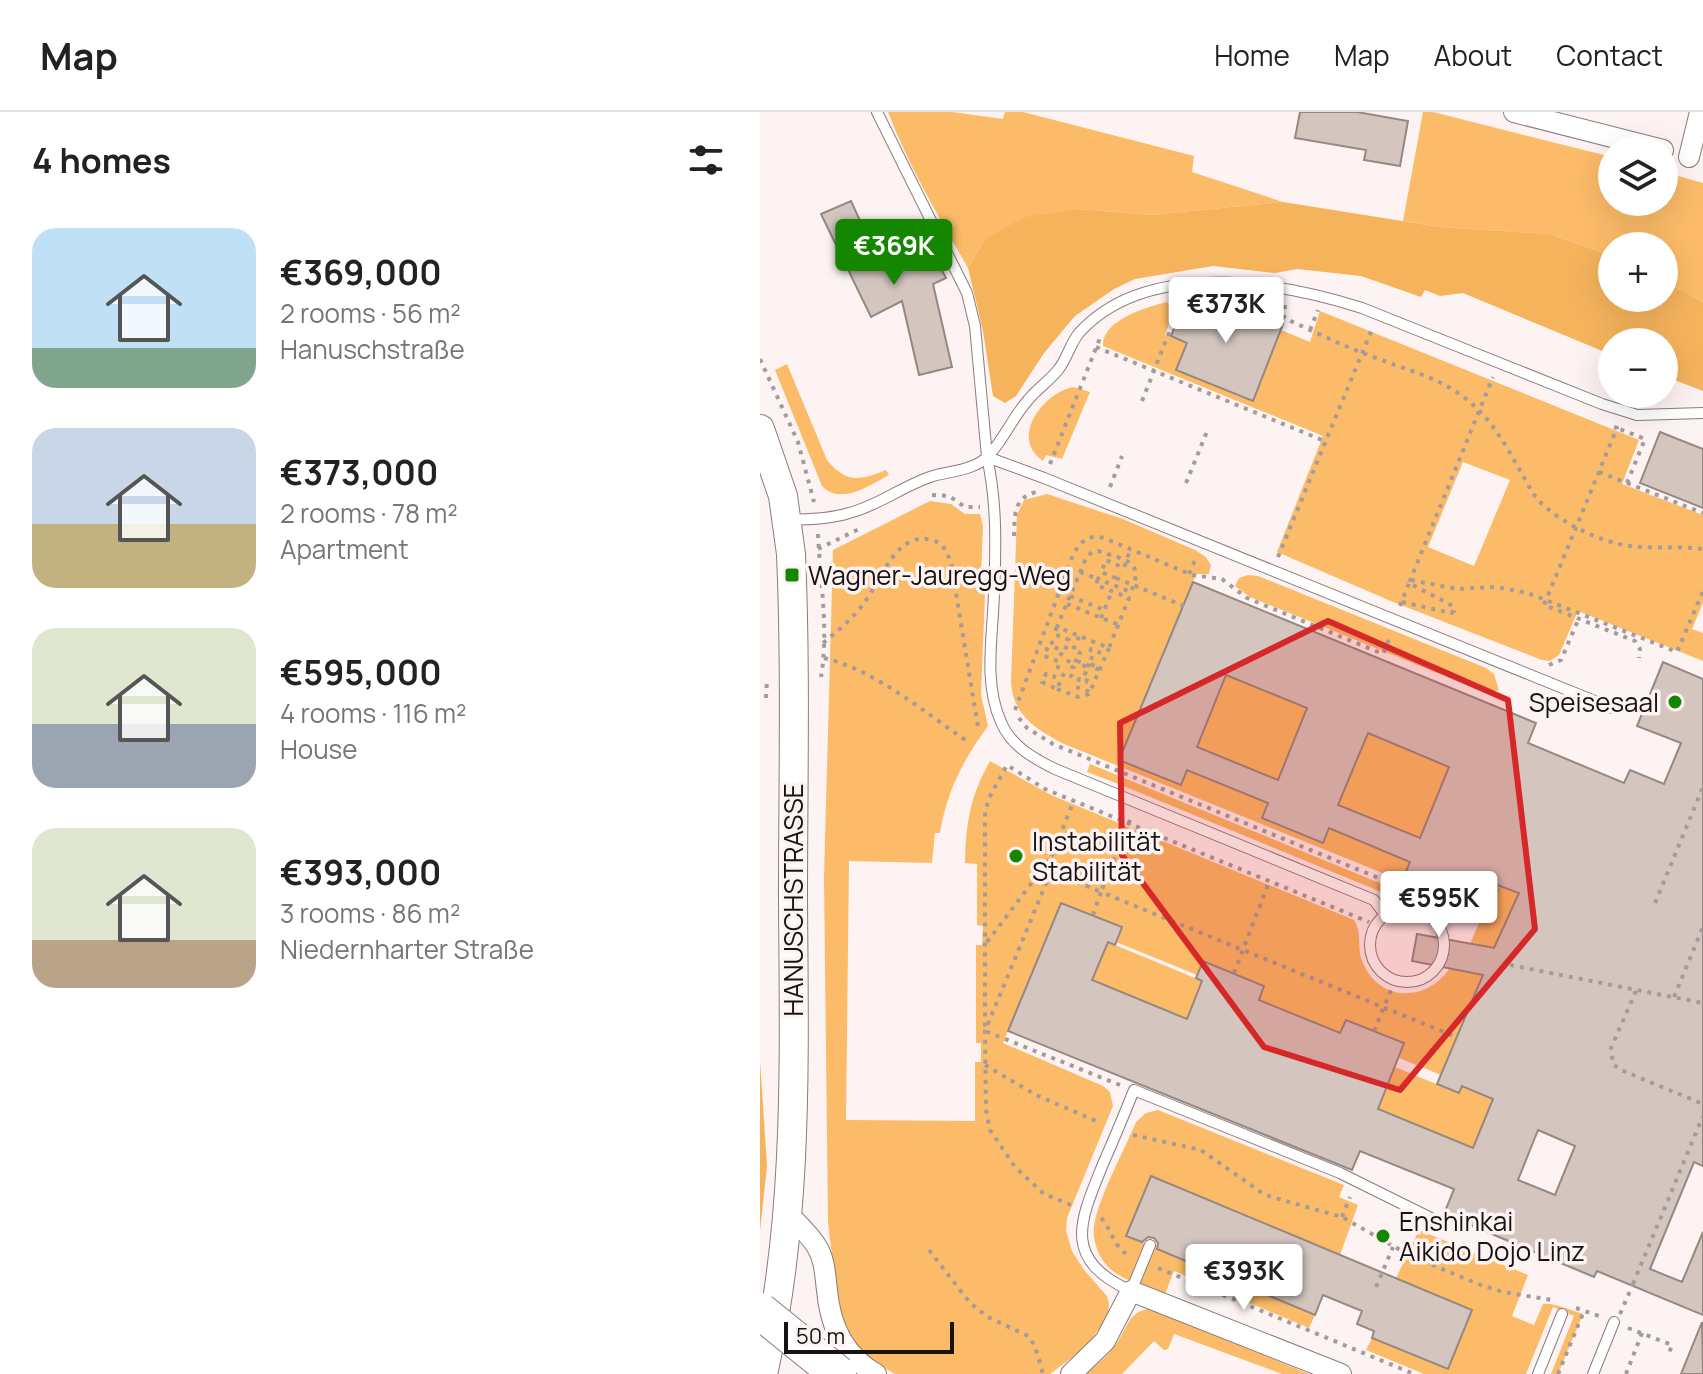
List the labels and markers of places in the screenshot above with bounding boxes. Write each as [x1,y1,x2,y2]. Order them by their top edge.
pin: €369K [838,219,950,287]
pin: €373K [1170,277,1282,345]
place label: Wagner-Jauregg-Weg [808,557,1071,593]
marker: Wagner-Jauregg-Weg [783,566,801,584]
place label: Speisesaal [1529,684,1659,720]
marker: Speisesaal [1666,693,1684,711]
place label: Instabilität Stabilität [1032,823,1161,889]
marker: Instabilität Stabilität [1007,847,1025,865]
pin: €595K [1383,871,1495,939]
place label: Enshinkai Aikido Dojo Linz [1399,1203,1585,1269]
marker: Enshinkai Aikido Dojo Linz [1374,1227,1392,1245]
pin: €393K [1188,1244,1300,1312]

